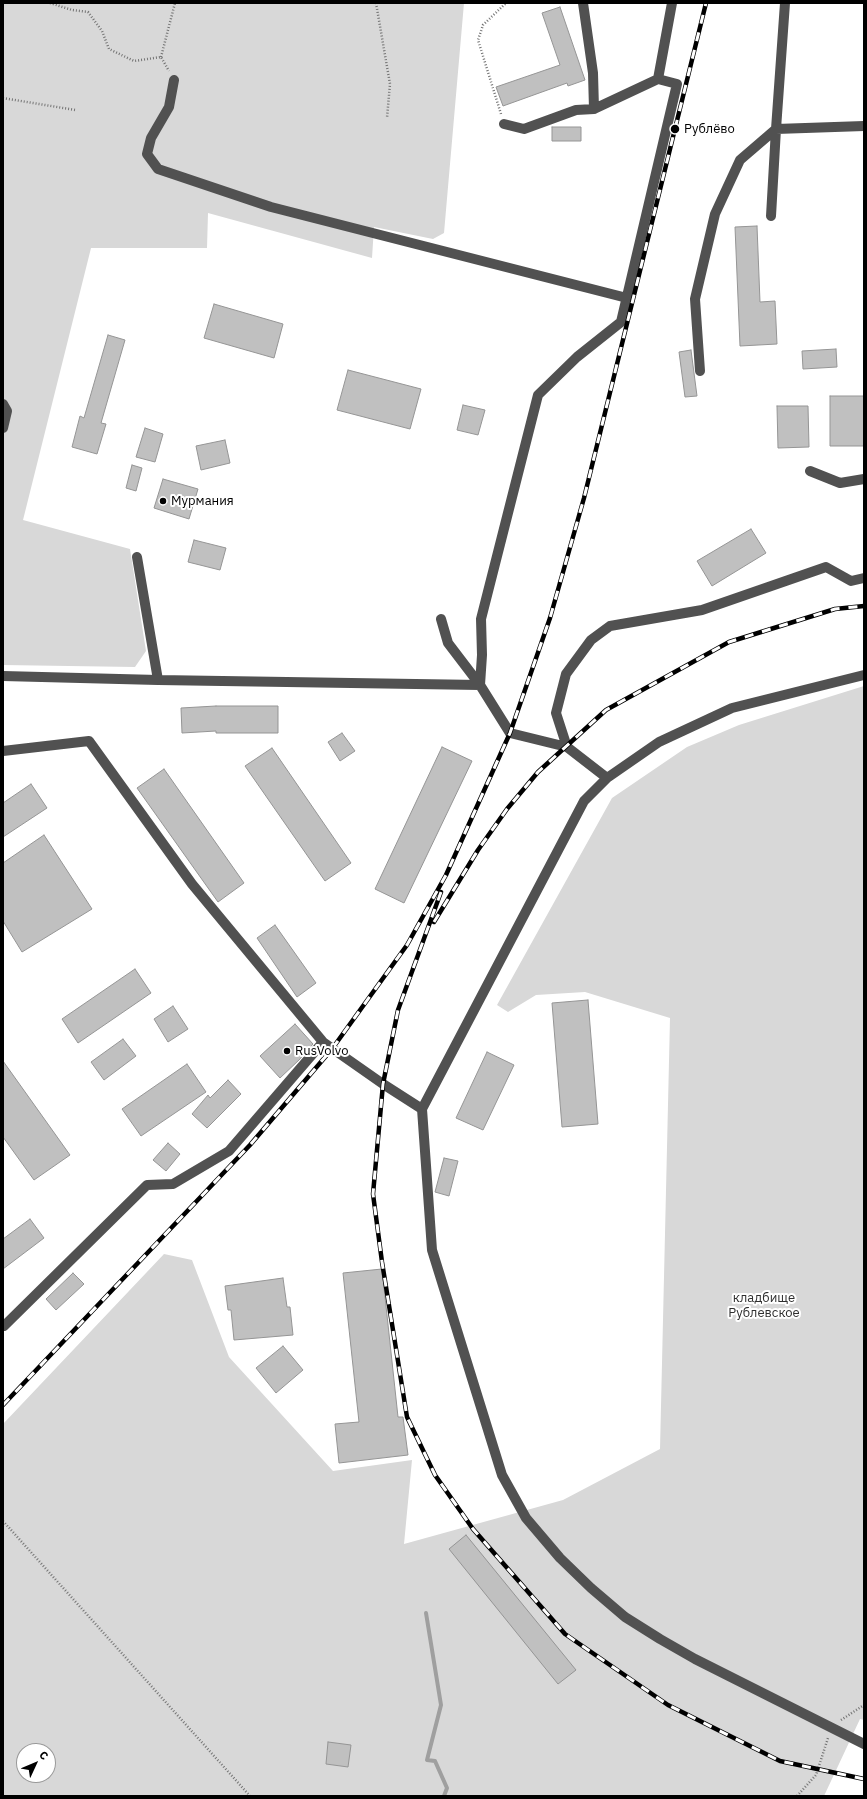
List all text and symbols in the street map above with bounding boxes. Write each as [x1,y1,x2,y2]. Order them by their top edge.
place label: Рублёво [684,121,735,137]
marker: Рублёво [669,123,681,135]
place label: Мурмания [171,493,234,509]
marker: Мурмания [158,496,168,506]
place label: RusVolvo [295,1043,348,1059]
marker: RusVolvo [282,1046,292,1056]
park label: кладбище Рублевское [728,1290,800,1321]
north arrow [16,1743,56,1783]
text: С [36,1748,51,1763]

